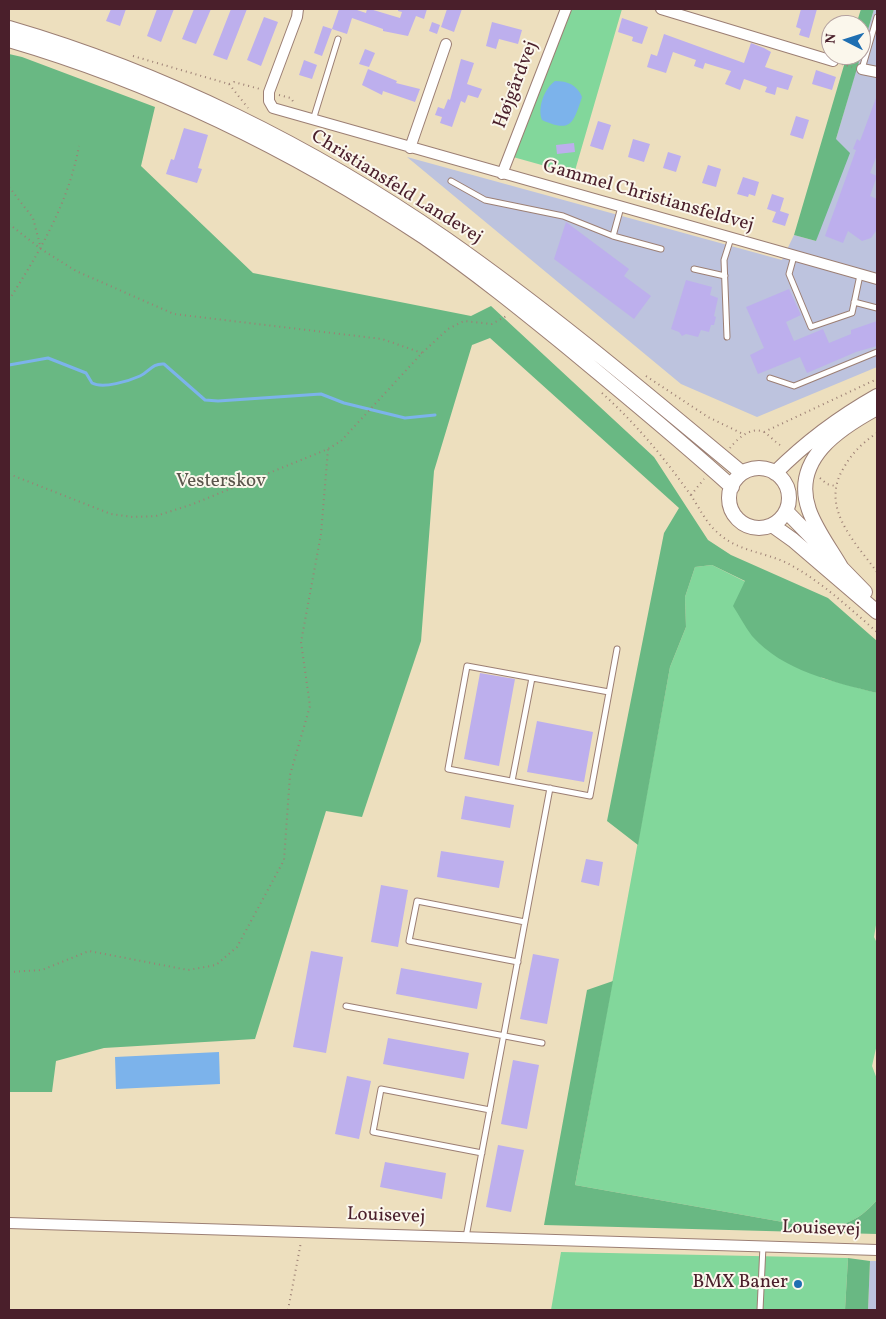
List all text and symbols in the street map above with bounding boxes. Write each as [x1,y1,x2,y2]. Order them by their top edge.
north arrow [821,15,871,65]
text: N [822,33,841,45]
street label: Højgårdvej [490,38,544,132]
street label: Christiansfeld Landevej [306,126,486,250]
street label: Gammel Christiansfeldvej [540,156,756,238]
park label: Vesterskov [176,472,266,494]
street label: Louisevej [346,1204,426,1230]
street label: Louisevej [781,1217,861,1243]
place label: BMX Baner [693,1273,788,1295]
marker: BMX Baner [792,1278,804,1290]

